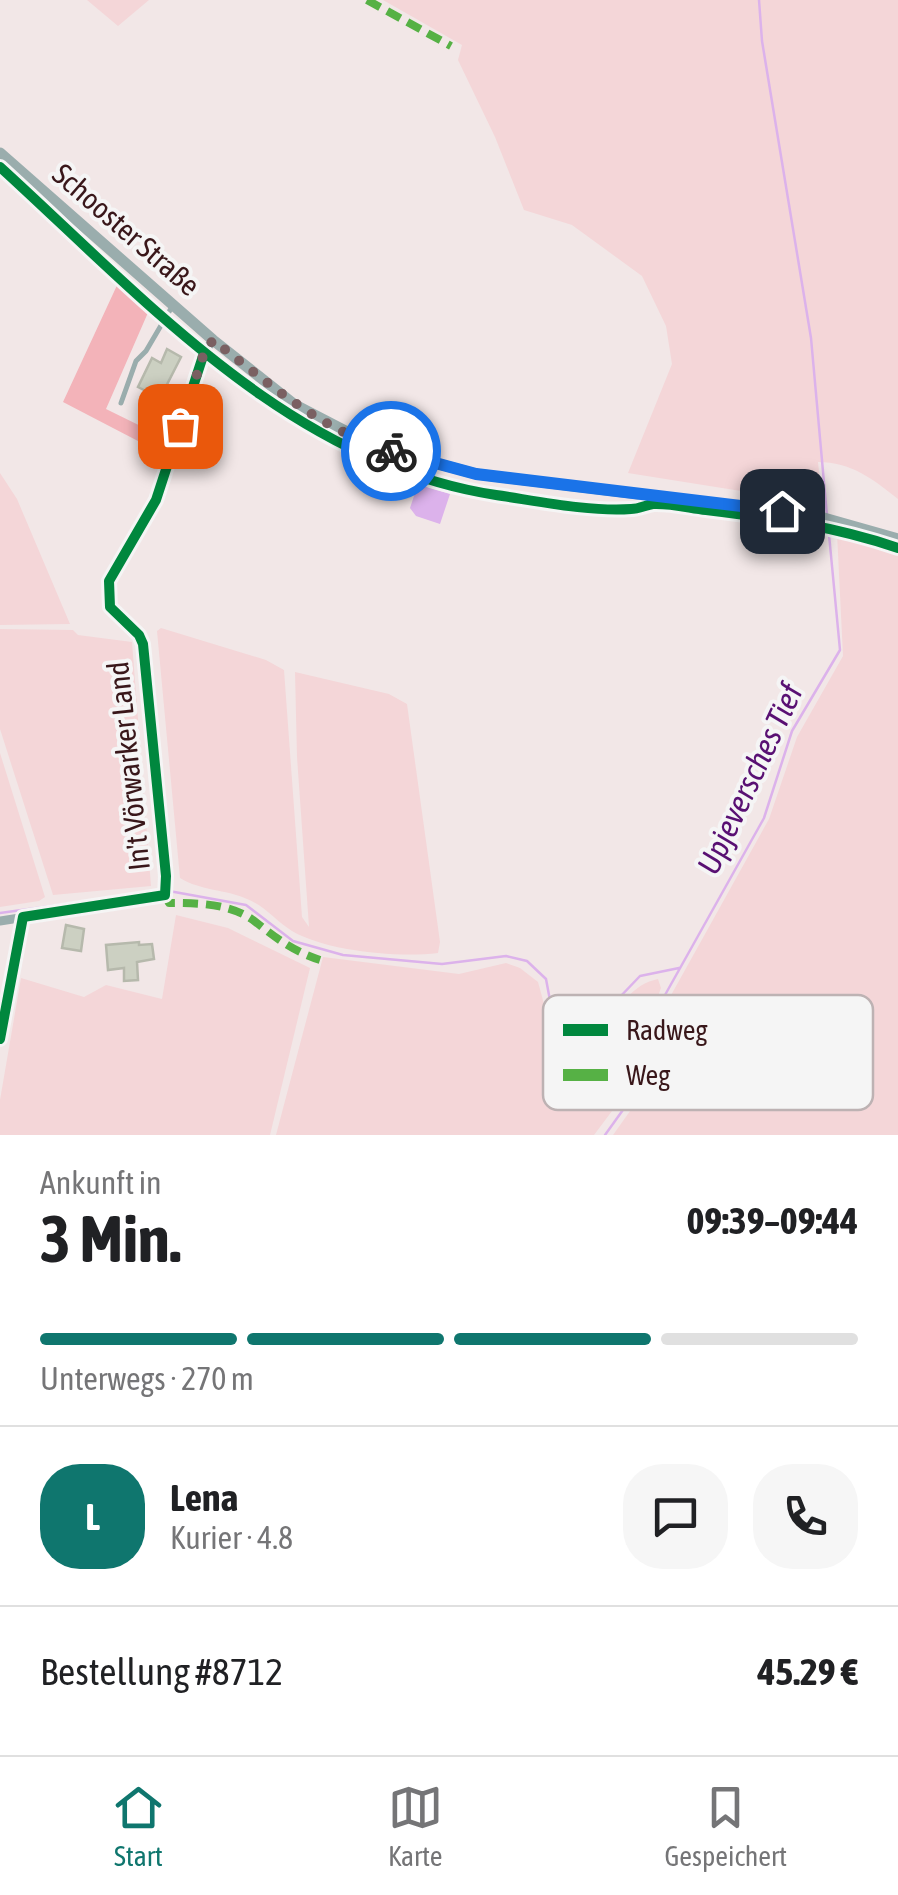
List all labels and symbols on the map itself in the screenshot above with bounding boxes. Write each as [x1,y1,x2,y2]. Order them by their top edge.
street label: Schooster Straße [46,156,207,302]
pin [138,384,223,469]
courier [341,401,441,501]
pin [740,469,825,554]
street label: In't Vörwarker Land [100,660,156,872]
water label: Upjeversches Tief [689,677,810,880]
legend [543,995,873,1110]
text: Radweg [626,1014,707,1046]
text: Weg [626,1059,670,1091]

